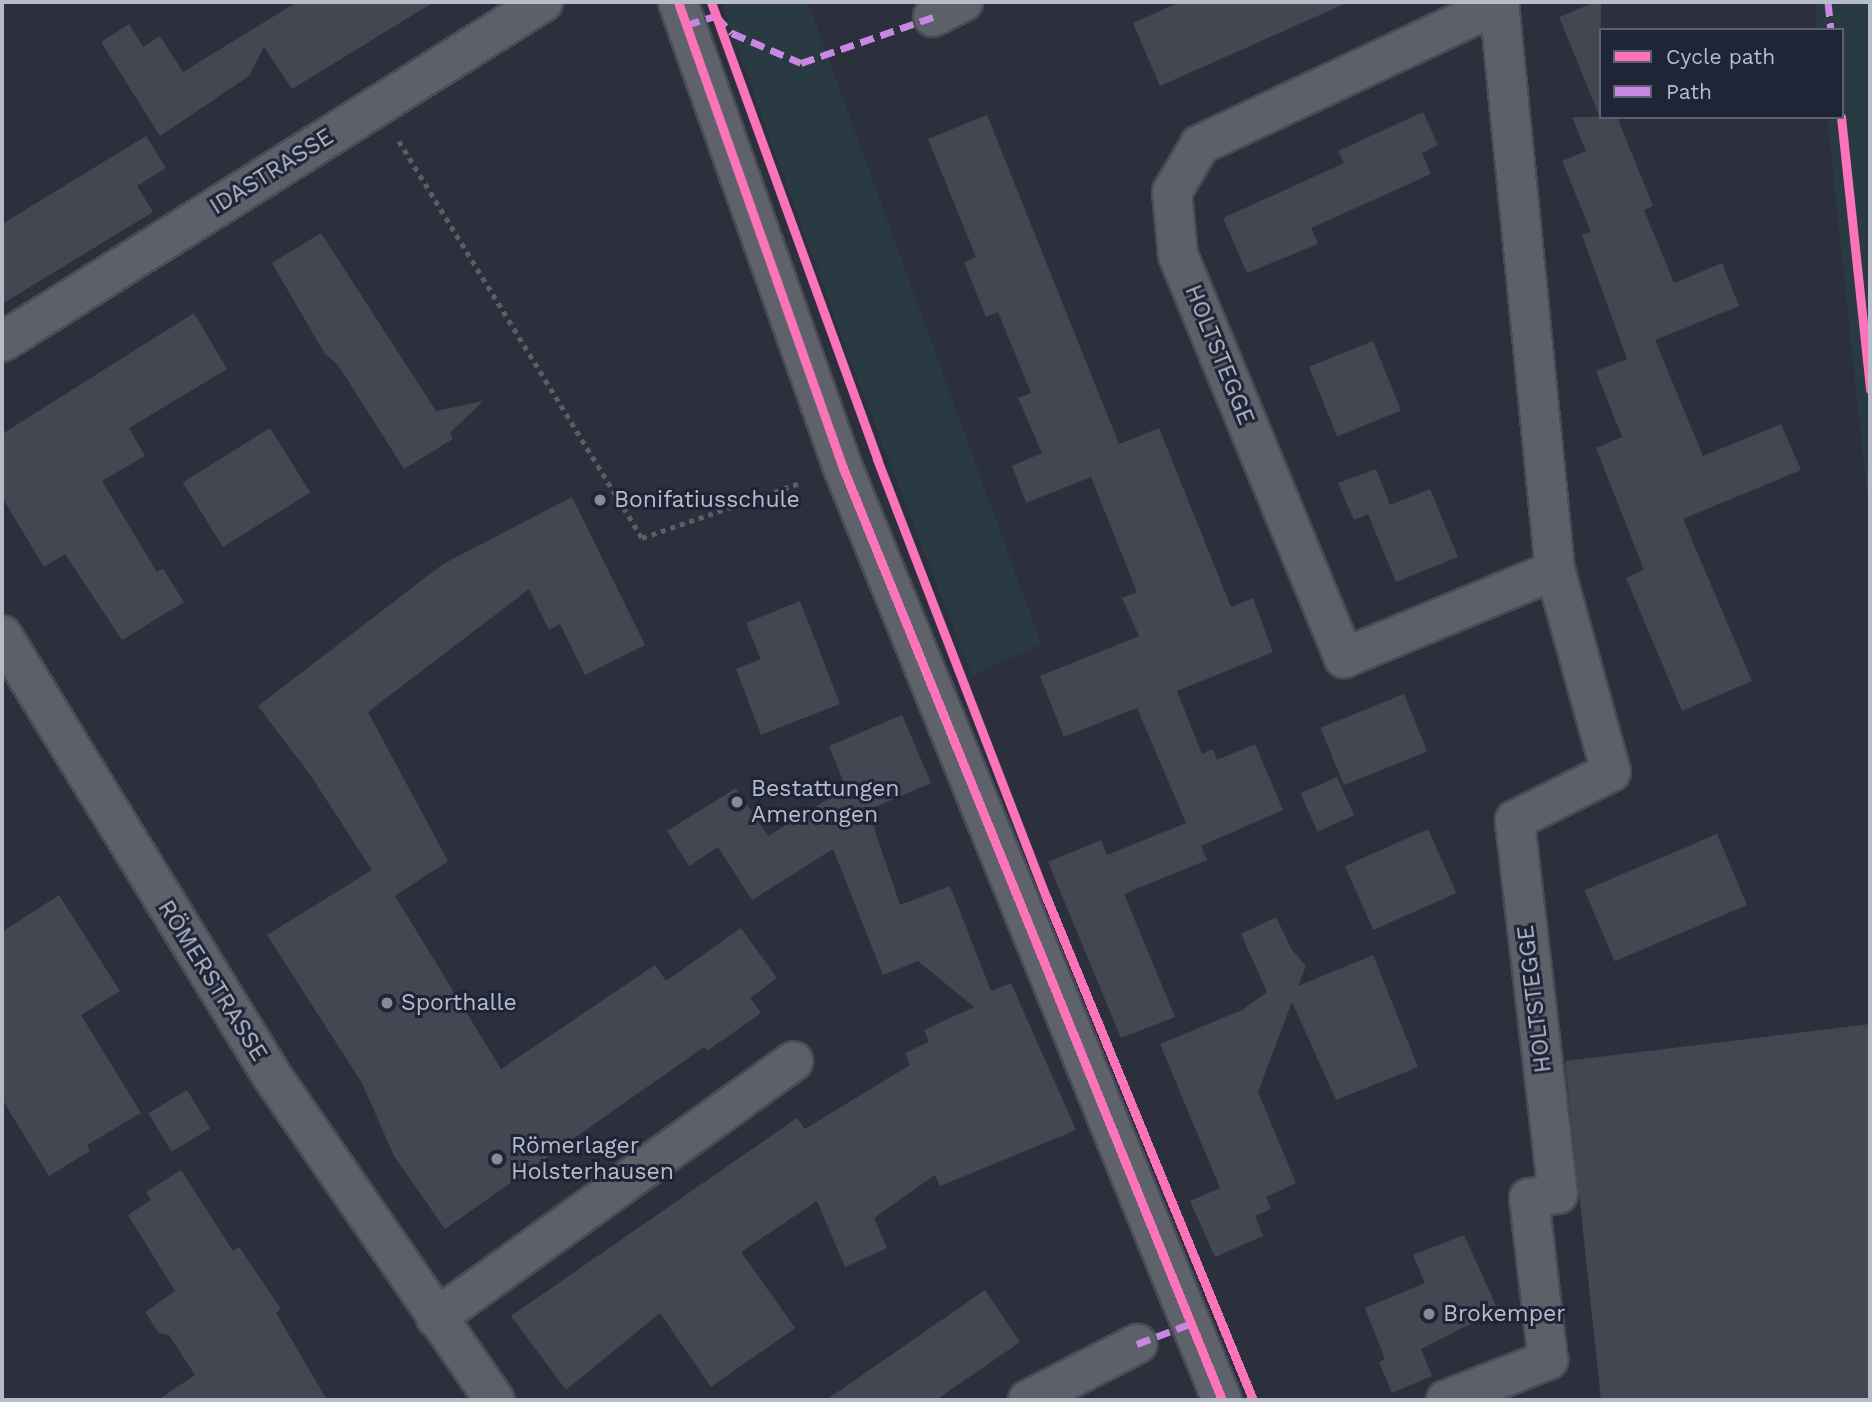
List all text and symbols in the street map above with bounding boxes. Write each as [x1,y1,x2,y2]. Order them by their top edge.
legend [1599,28,1844,119]
text: Cycle path [1666,44,1775,69]
text: Path [1666,79,1712,104]
street label: IDASTRASSE [205,123,339,221]
street label: HOLTSTEGGE [1178,281,1260,429]
place label: Bonifatiusschule [614,486,800,514]
marker: Bonifatiusschule [592,492,608,508]
place label: Bestattungen Amerongen [751,775,900,829]
marker: Bestattungen Amerongen [729,794,745,810]
street label: RÖMERSTRASSE [151,896,273,1066]
street label: HOLTSTEGGE [1512,924,1558,1074]
place label: Sporthalle [401,989,517,1017]
marker: Sporthalle [379,995,395,1011]
place label: Römerlager Holsterhausen [511,1132,674,1186]
marker: Römerlager Holsterhausen [489,1151,505,1167]
place label: Brokemper [1443,1300,1566,1328]
marker: Brokemper [1421,1306,1437,1322]

